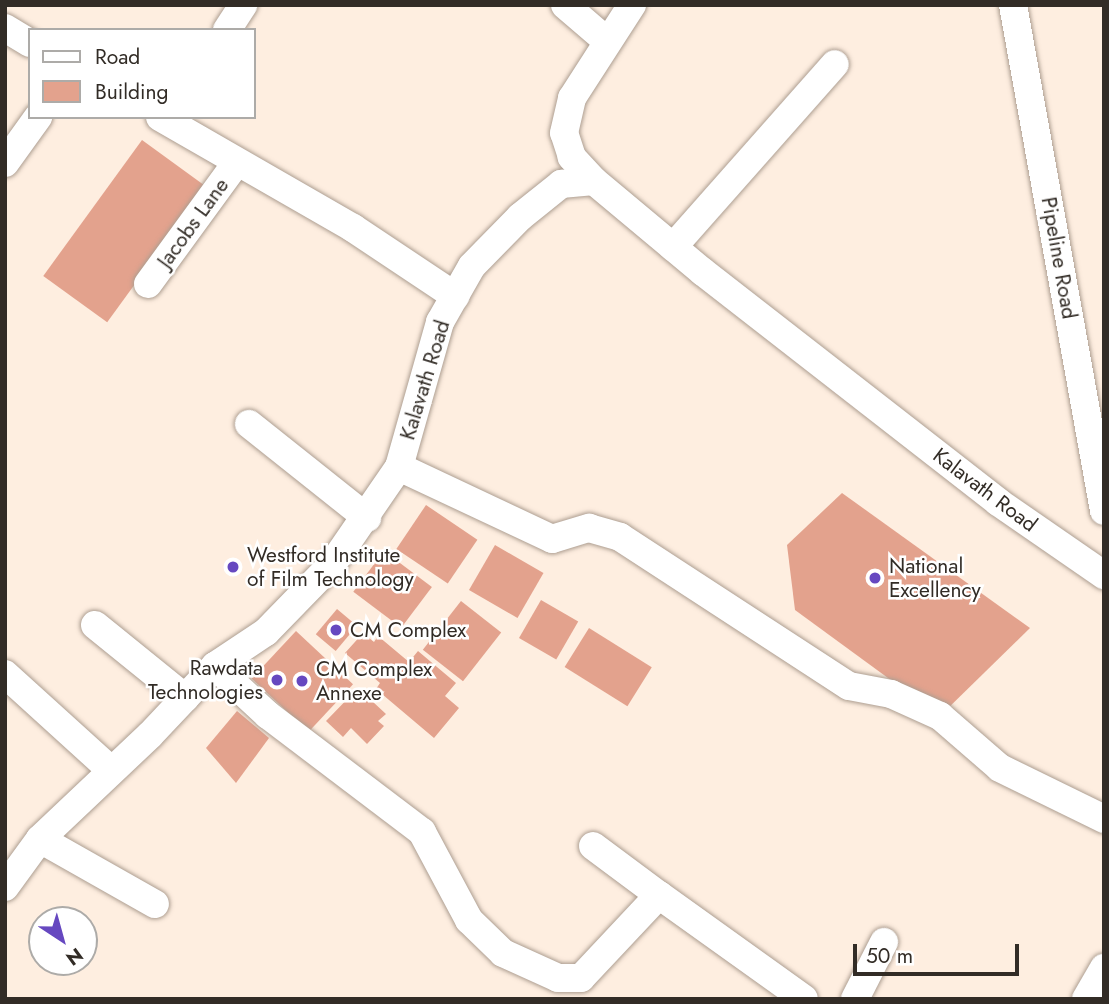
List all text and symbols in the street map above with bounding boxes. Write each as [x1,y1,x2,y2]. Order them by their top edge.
legend [28,28,256,119]
text: Road [95,42,140,72]
text: Building [95,77,168,107]
street label: Jacobs Lane [152,173,234,273]
street label: Pipeline Road [1036,195,1082,321]
street label: Kalavath Road [395,317,455,443]
street label: Kalavath Road [928,443,1042,537]
place label: Westford Institute of Film Technology [247,542,414,592]
place label: National Excellency [889,553,981,603]
marker: Westford Institute of Film Technology [225,559,241,575]
marker: National Excellency [867,570,883,586]
place label: CM Complex [350,617,466,643]
marker: CM Complex [328,622,344,638]
place label: Rawdata Technologies [148,655,263,705]
place label: CM Complex Annexe [316,656,432,706]
marker: Rawdata Technologies [269,672,285,688]
marker: CM Complex Annexe [294,673,310,689]
north arrow [28,906,98,976]
scale bar [857,930,1023,974]
text: N [60,941,89,972]
text: 50 m [866,941,913,971]

